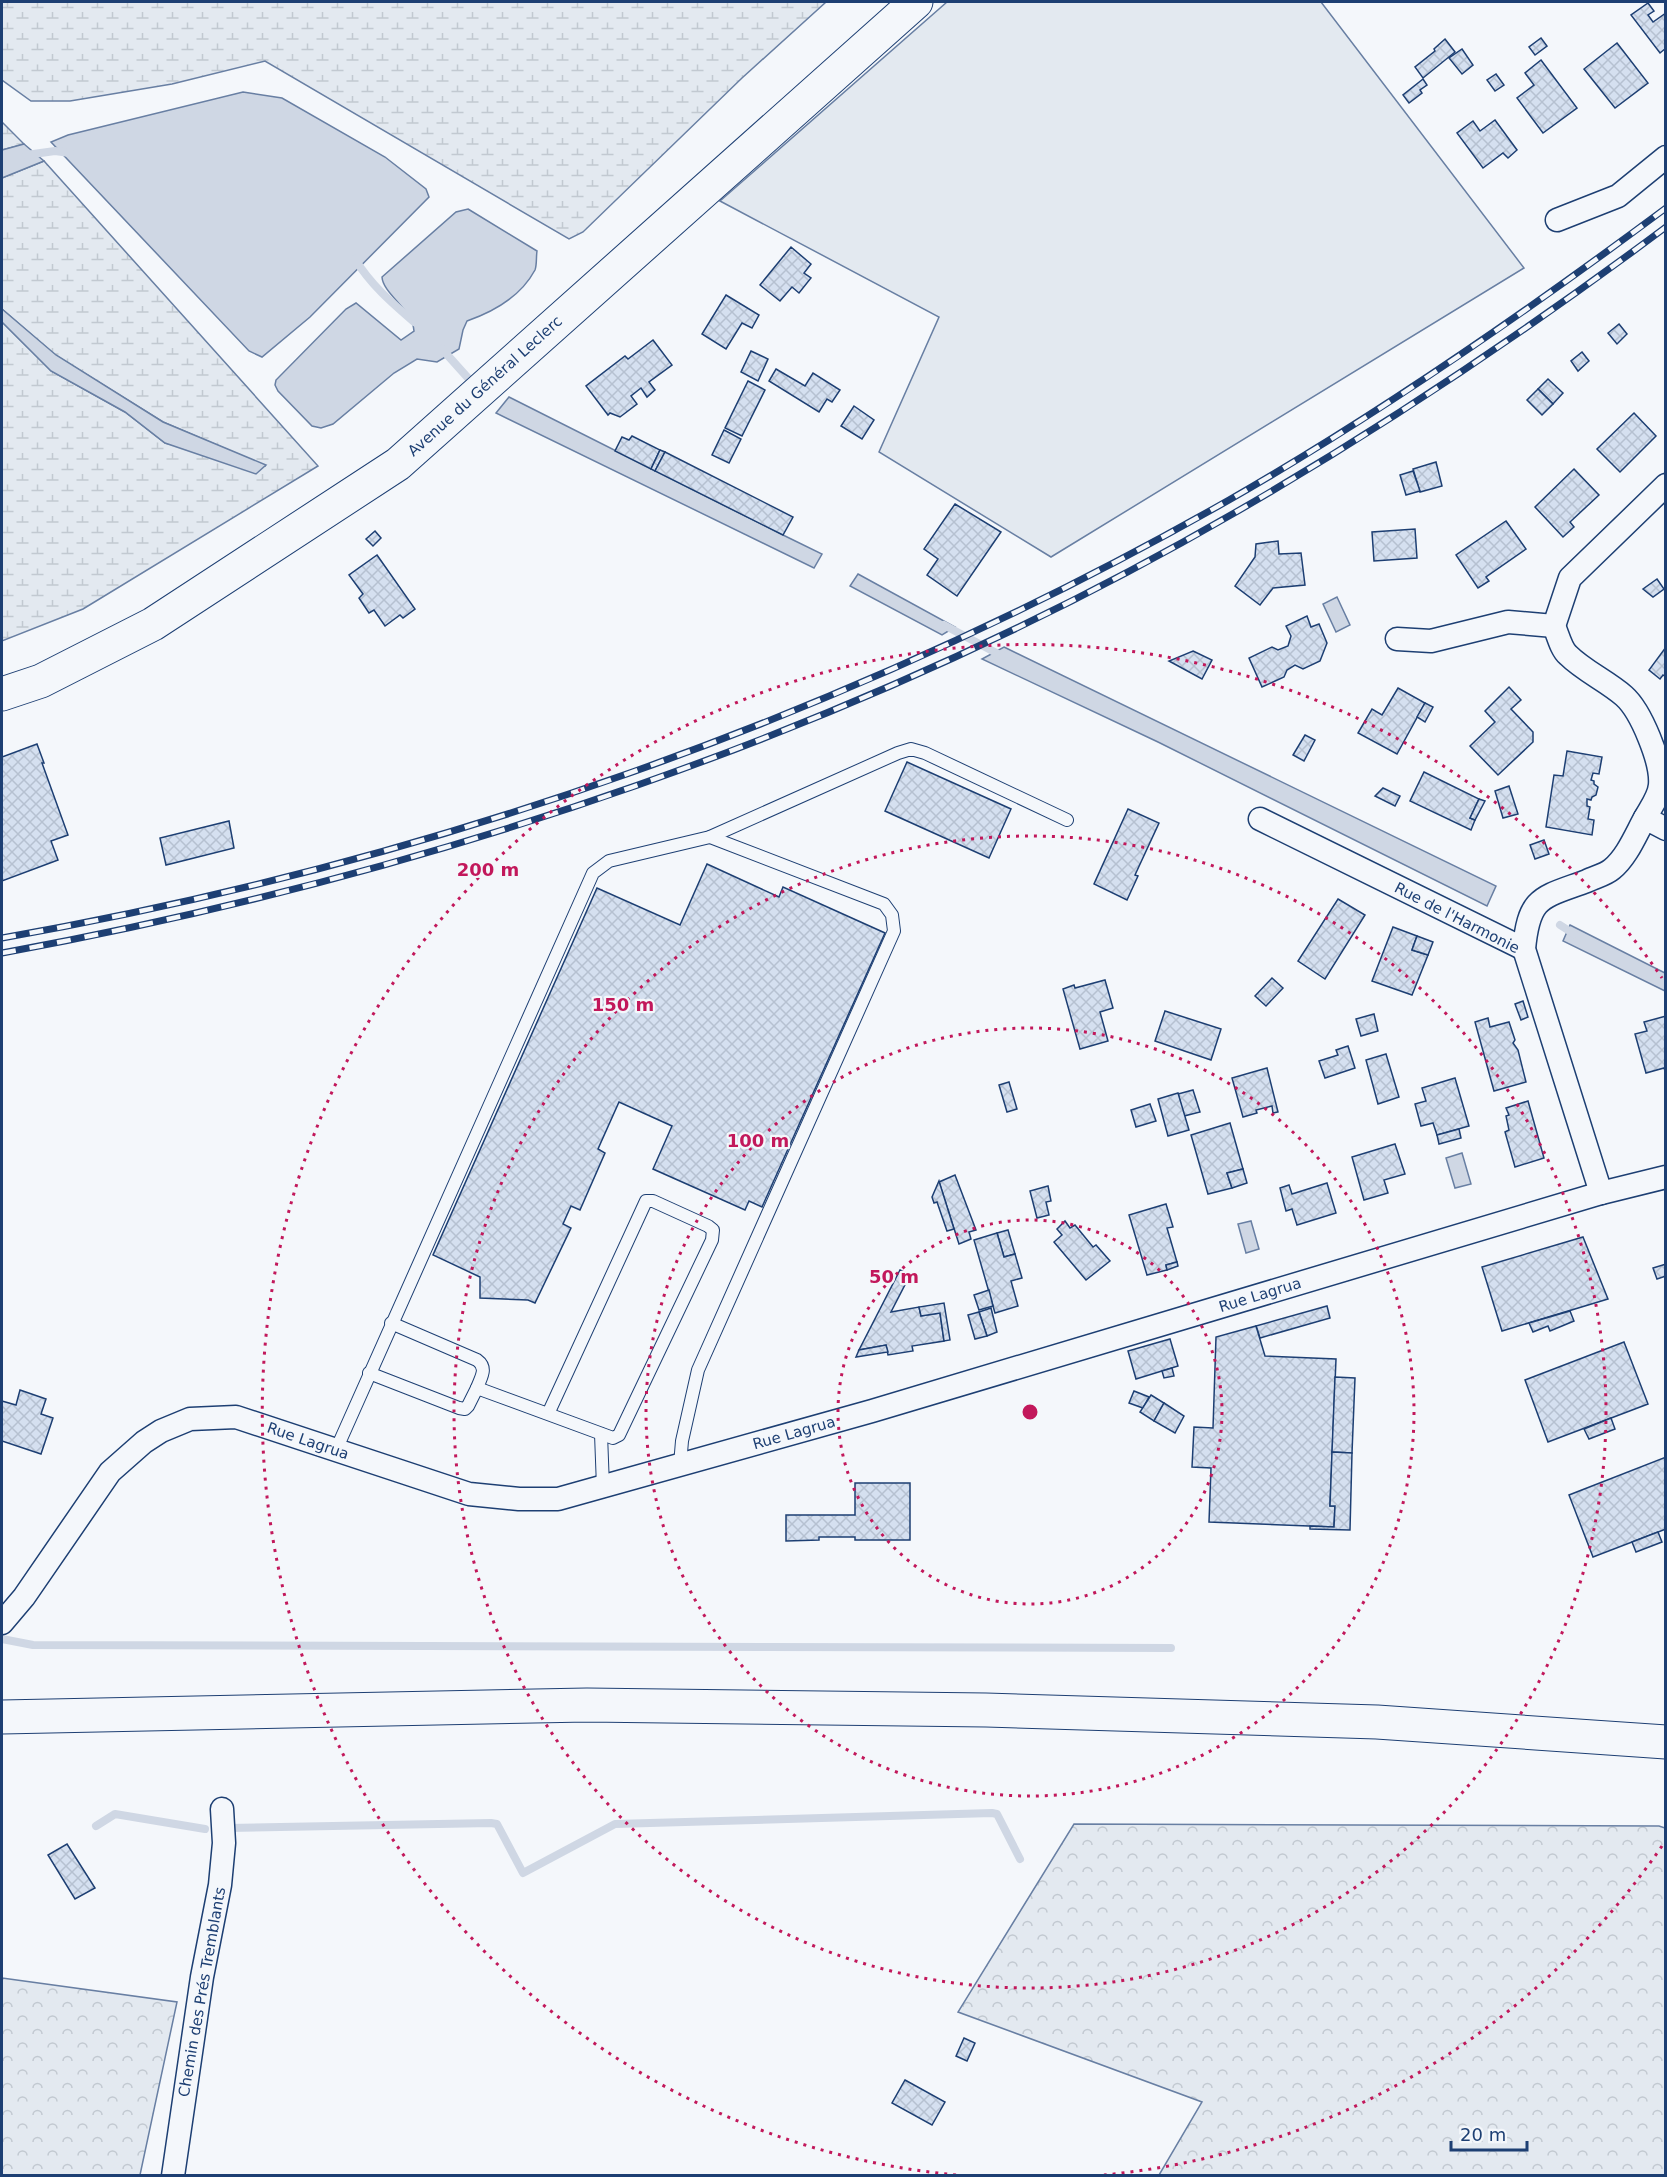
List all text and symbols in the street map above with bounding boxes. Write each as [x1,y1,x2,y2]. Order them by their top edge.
street label: Avenue du Général Leclerc [404,312,566,460]
text: 200 m [457,859,519,880]
street label: Rue de l'Harmonie [1391,879,1523,957]
text: 150 m [592,994,654,1015]
text: 100 m [727,1130,789,1151]
text: 50 m [869,1266,919,1287]
street label: Rue Lagrua [1217,1274,1303,1316]
centre of rings [1020,1402,1040,1422]
street label: Rue Lagrua [751,1413,837,1453]
street label: Rue Lagrua [265,1419,351,1463]
street label: Chemin des Prés Tremblants [175,1885,229,2098]
scale bar [1451,2114,1528,2152]
text: 20 m [1460,2124,1506,2145]

